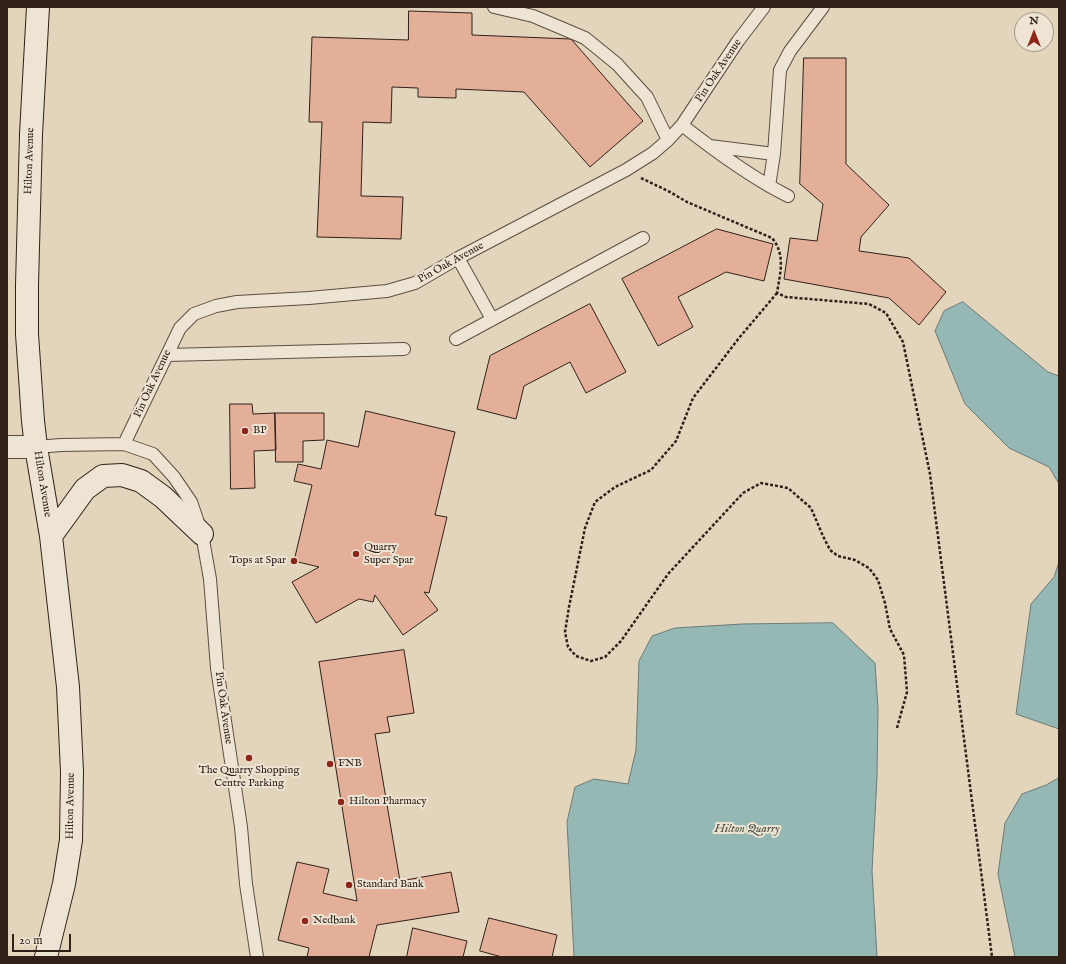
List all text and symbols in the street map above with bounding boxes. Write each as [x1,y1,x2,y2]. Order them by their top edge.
north arrow [1014,12,1054,52]
text: N [1029,14,1039,28]
street label: Pin Oak Avenue [693,37,745,105]
street label: Hilton Avenue [22,127,38,195]
street label: Pin Oak Avenue [416,239,486,287]
street label: Pin Oak Avenue [132,348,174,420]
place label: BP [253,424,267,438]
marker: BP [240,426,250,436]
street label: Hilton Avenue [30,450,54,518]
place label: Quarry Super Spar [364,541,413,567]
marker: Quarry Super Spar [351,549,361,559]
place label: Tops at Spar [229,554,286,568]
marker: Tops at Spar [289,556,299,566]
street label: Pin Oak Avenue [211,671,235,745]
marker: The Quarry Shopping Centre Parking [244,753,254,763]
place label: FNB [338,757,362,771]
marker: FNB [325,759,335,769]
place label: The Quarry Shopping Centre Parking [199,764,299,790]
street label: Hilton Avenue [64,772,78,840]
place label: Hilton Pharmacy [349,795,427,809]
marker: Hilton Pharmacy [336,797,346,807]
water label: Hilton Quarry [715,823,779,837]
place label: Standard Bank [357,878,424,892]
marker: Standard Bank [344,880,354,890]
place label: Nedbank [313,914,356,928]
marker: Nedbank [300,916,310,926]
scale bar [14,926,73,952]
text: 20 m [19,933,42,948]

